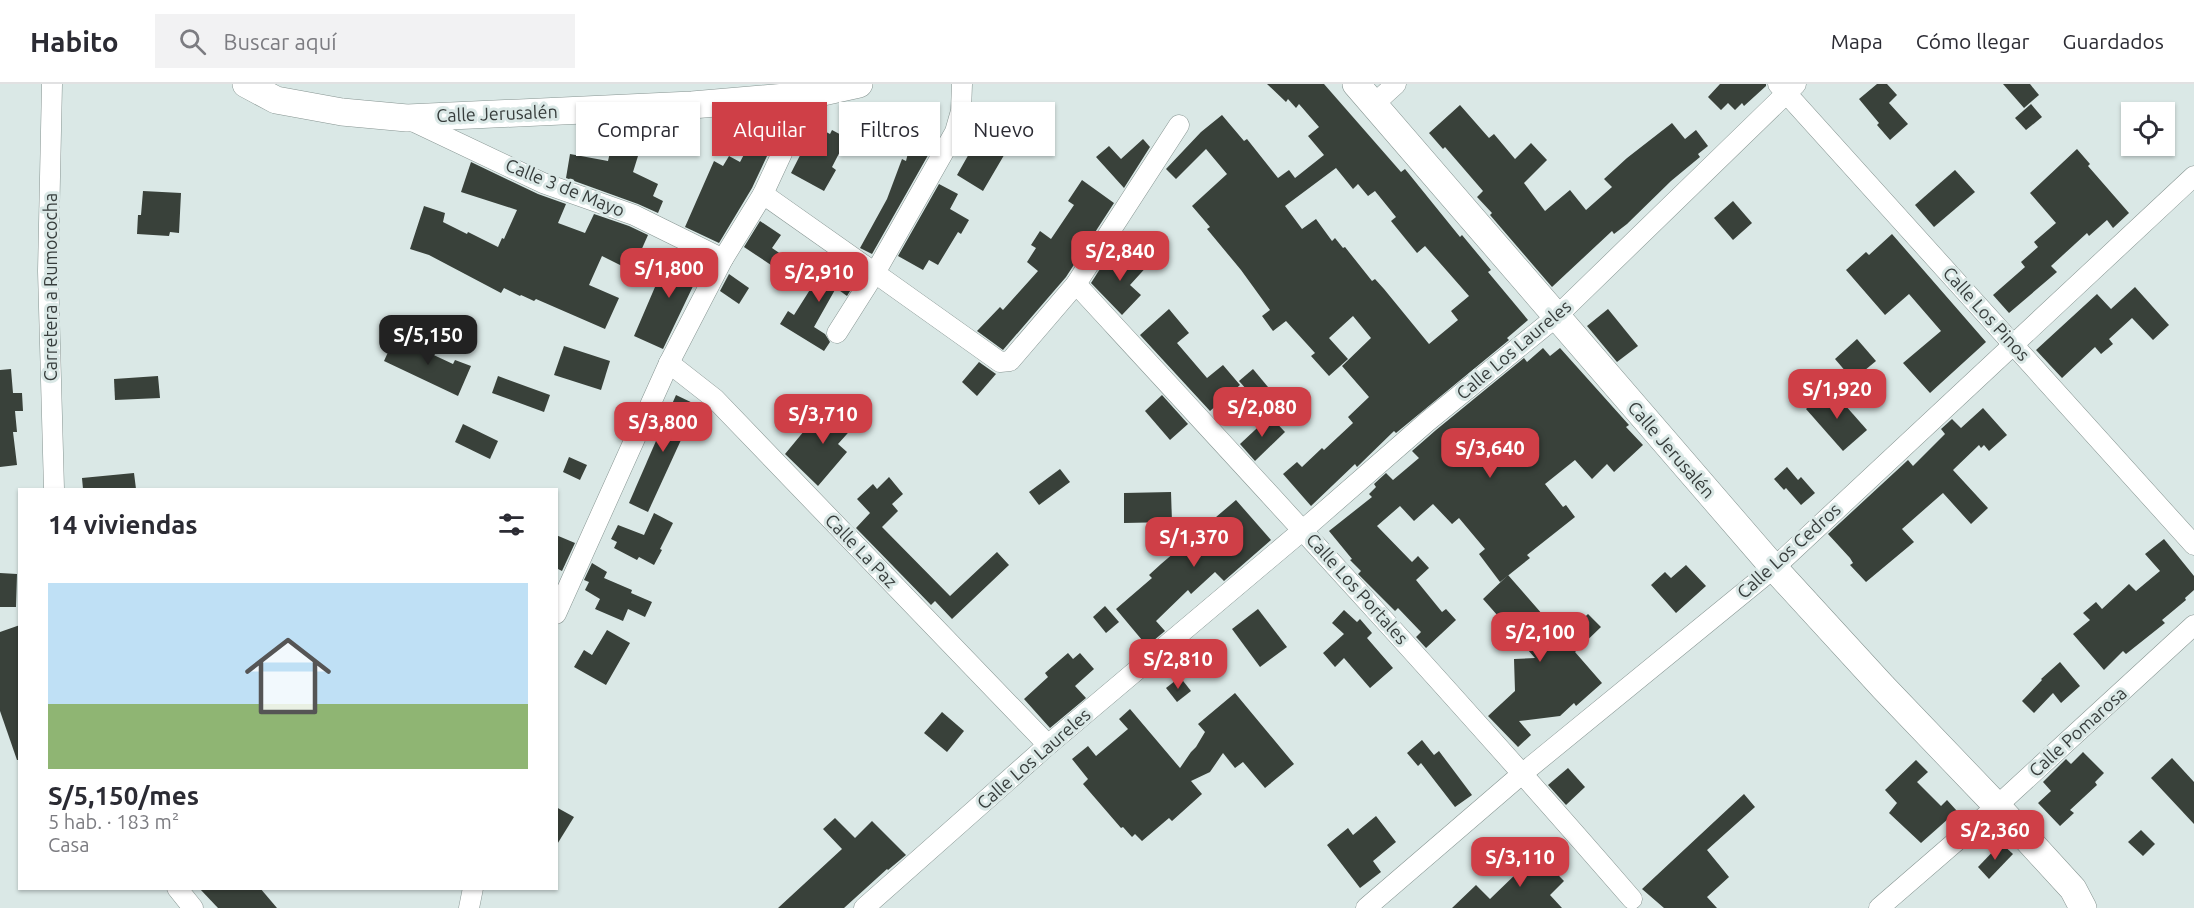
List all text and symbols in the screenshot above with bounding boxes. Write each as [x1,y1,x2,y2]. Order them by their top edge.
search box [155,14,575,68]
icon: search [176,25,209,58]
text: Habito [30,26,119,57]
text: Buscar aquí [224,29,337,54]
text: Mapa [1831,29,1883,53]
text: Cómo llegar [1916,29,2030,53]
text: Guardados [2063,29,2164,53]
street label: Calle Jerusalén [436,101,558,125]
chip: Comprar [576,102,700,156]
chip: Alquilar [712,102,827,156]
chip: Filtros [839,102,940,156]
chip: Nuevo [952,102,1055,156]
map controls [2121,102,2175,156]
button: locate [2121,102,2175,156]
street label: Calle 3 de Mayo [503,154,628,220]
street label: Carretera a Rumococha [40,193,60,381]
pin: S/2,840 [1065,231,1175,282]
text: S/2,840 [1085,239,1155,262]
pin: S/1,800 [614,248,724,299]
pin: S/2,910 [764,252,874,303]
text: S/1,800 [634,256,704,279]
text: S/2,910 [784,260,854,283]
street label: Calle Los Pinos [1939,262,2034,364]
street label: Calle Los Laureles [1452,295,1575,403]
pin: S/5,150 [373,315,483,366]
text: S/5,150 [393,323,463,346]
pin: S/1,920 [1782,369,1892,420]
text: S/1,920 [1802,377,1872,400]
pin: S/2,080 [1207,387,1317,438]
pin: S/3,710 [768,394,878,445]
text: S/2,080 [1227,395,1297,418]
street label: Calle Jerusalén [1624,397,1719,502]
pin: S/3,800 [608,402,718,453]
text: S/3,710 [788,402,858,425]
text: S/3,800 [628,410,698,433]
pin: S/3,640 [1435,428,1545,479]
text: S/3,640 [1455,436,1525,459]
street label: Calle Los Cedros [1733,499,1844,602]
icon: filters [495,508,528,541]
street label: Calle La Paz [822,509,902,591]
text: 14 viviendas [48,510,198,539]
pin: S/1,370 [1139,517,1249,568]
text: S/1,370 [1159,525,1229,548]
street label: Calle Los Portales [1303,529,1413,648]
pin: S/2,100 [1485,612,1595,663]
text: S/2,100 [1505,620,1575,643]
icon: home [234,622,342,730]
pin: S/2,810 [1123,639,1233,690]
text: S/2,810 [1143,647,1213,670]
street label: Calle Pomarosa [2025,682,2130,780]
street label: Calle Los Laureles [973,704,1094,813]
text: S/5,150/mes [48,781,199,810]
text: 5 hab. · 183 m² [48,810,179,833]
pin: S/2,360 [1940,810,2050,861]
text: S/2,360 [1960,818,2030,841]
text: Casa [48,833,90,856]
pin: S/3,110 [1465,837,1575,888]
text: S/3,110 [1485,845,1555,868]

